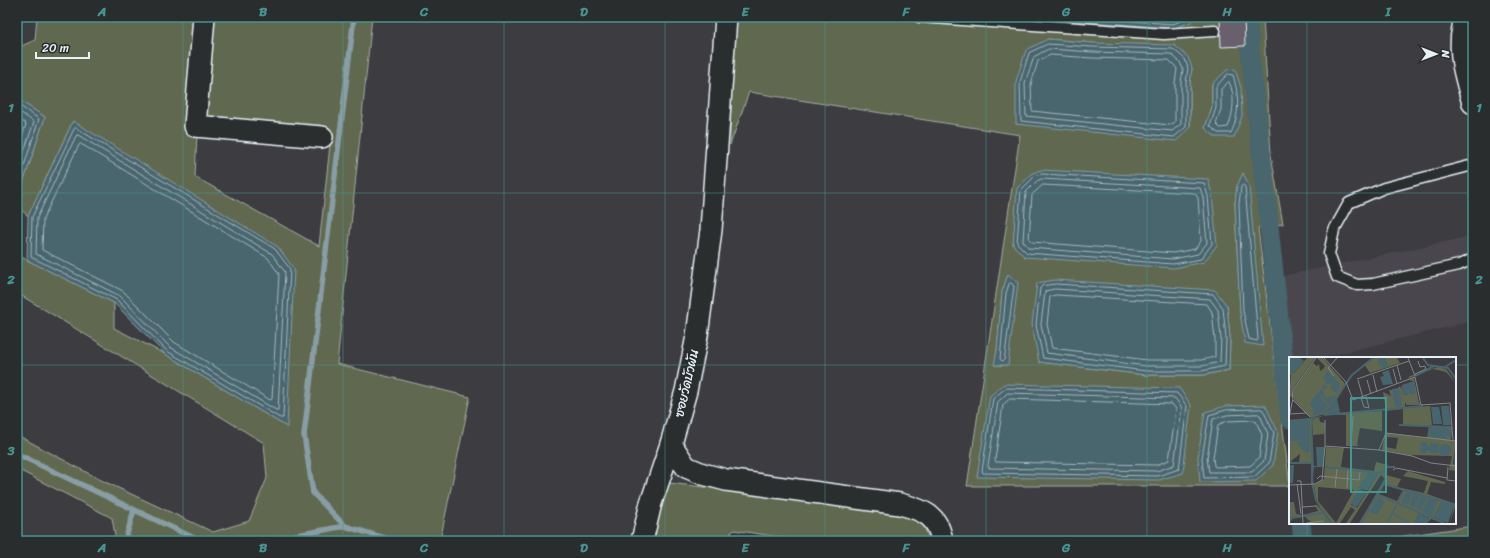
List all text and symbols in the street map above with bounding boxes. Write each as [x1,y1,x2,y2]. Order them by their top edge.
text: A [97,0,106,23]
text: B [259,0,268,23]
text: C [419,0,429,23]
text: D [580,0,588,23]
text: E [741,0,750,23]
text: F [901,0,910,23]
text: G [1061,0,1071,23]
text: H [1221,0,1232,23]
text: I [1384,0,1392,23]
scale bar [36,34,89,60]
north arrow [1416,34,1456,74]
text: 20 m [42,37,69,59]
text: N [1436,49,1455,58]
text: 1 [8,96,14,119]
text: 1 [1476,96,1482,119]
text: 2 [6,268,15,291]
text: 2 [1474,268,1483,291]
street label: ซอยวัดบัวผัน [667,347,706,420]
inset map [1289,357,1456,524]
text: 3 [6,439,15,462]
text: 3 [1474,439,1483,462]
text: A [97,536,106,558]
text: B [259,536,268,558]
text: C [419,536,429,558]
text: D [580,536,588,558]
text: E [741,536,750,558]
text: F [901,536,910,558]
text: G [1061,536,1071,558]
text: H [1221,536,1232,558]
text: I [1384,536,1392,558]

